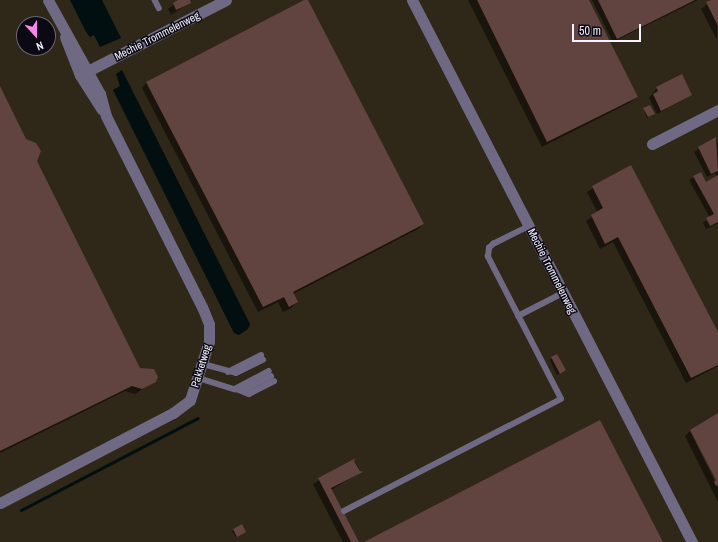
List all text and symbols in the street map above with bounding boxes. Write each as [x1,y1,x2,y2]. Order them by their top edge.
street label: Mechie Trommelenweg [112,9,202,63]
north arrow [16,16,56,56]
scale bar [574,16,643,42]
text: 50 m [579,23,601,39]
text: N [34,39,45,54]
street label: Mechie Trommelenweg [525,226,579,316]
street label: Pakketweg [188,343,214,389]

